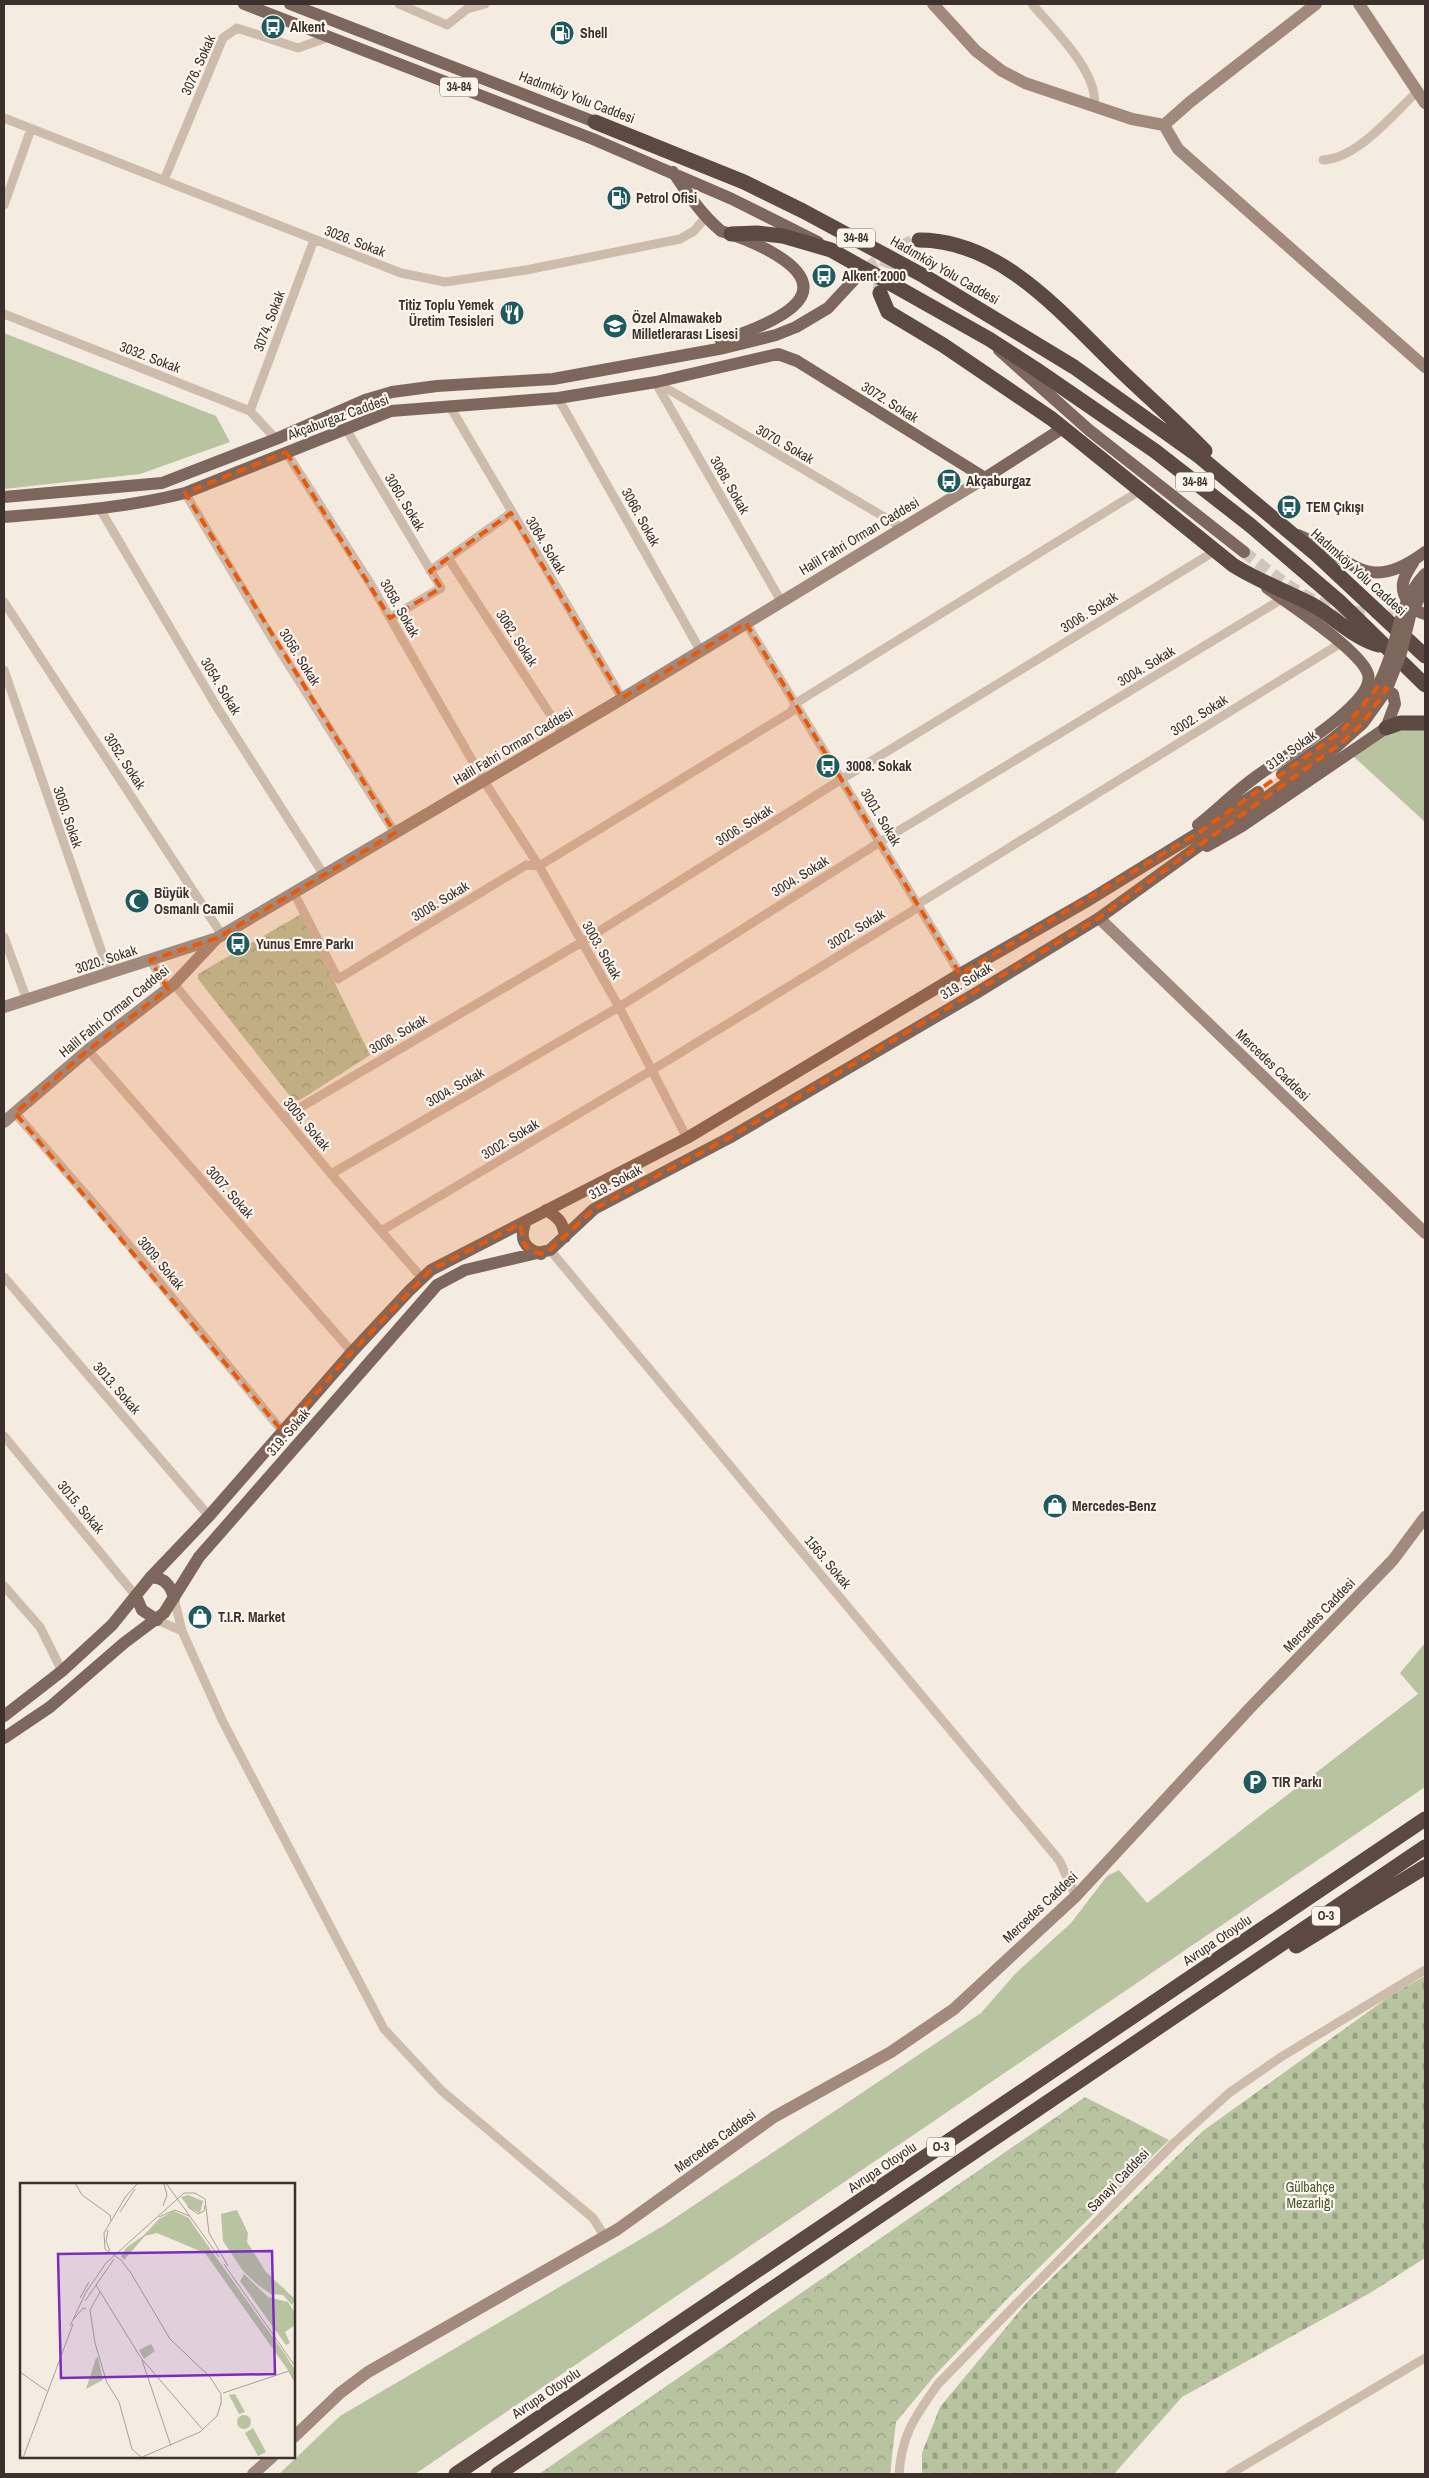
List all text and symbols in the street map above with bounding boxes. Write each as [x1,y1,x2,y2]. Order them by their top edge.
bus stop icon: Alkent [260,14,286,40]
place label: Alkent [290,18,325,36]
fuel station icon: Shell [549,20,575,46]
place label: Shell [580,24,607,42]
street label: 3076. Sokak [177,32,219,98]
street label: Hadımköy Yolu Caddesi [517,67,637,127]
road number: 34-84 [440,77,478,96]
fuel station icon: Petrol Ofisi [606,185,632,211]
place label: Petrol Ofisi [636,189,697,207]
street label: 3026. Sokak [322,221,388,261]
road number: 34-84 [837,228,875,248]
street label: Hadımköy Yolu Caddesi [887,232,1003,308]
bus stop icon: Alkent 2000 [811,263,837,289]
place label: Alkent 2000 [842,267,906,285]
street label: 3074. Sokak [249,288,289,354]
place label: Titiz Toplu Yemek Üretim Tesisleri [398,296,495,330]
restaurant icon: Titiz Toplu Yemek Üretim Tesisleri [499,300,525,326]
place label: Özel Almawakeb Milletlerarası Lisesi [632,309,738,343]
school or university icon: Özel Almawakeb Milletlerarası Lisesi [602,313,628,339]
street label: 3032. Sokak [117,337,183,377]
street label: 3072. Sokak [858,377,922,427]
street label: Akçaburgaz Caddesi [284,390,391,444]
street label: 3070. Sokak [753,420,817,468]
street label: 3068. Sokak [706,453,754,517]
bus stop icon: Akçaburgaz [936,468,962,494]
street label: 3060. Sokak [381,470,429,534]
place label: Akçaburgaz [966,472,1031,490]
road number: 34-84 [1176,472,1214,492]
street label: 3066. Sokak [618,485,664,550]
street label: Halil Fahri Orman Caddesi [796,493,922,579]
bus stop icon: TEM Çıkışı [1276,494,1302,520]
place label: TEM Çıkışı [1306,498,1364,516]
street label: 3064. Sokak [522,513,570,577]
street label: Hadımköy Yolu Caddesi [1307,524,1411,620]
street label: 3058. Sokak [376,576,424,640]
street label: 3006. Sokak [1057,587,1121,637]
street label: 3062. Sokak [492,606,542,670]
street label: 3056. Sokak [275,625,325,689]
street label: 3004. Sokak [1114,642,1178,690]
street label: 3054. Sokak [197,654,245,718]
street label: 3002. Sokak [1167,690,1231,740]
street label: Halil Fahri Orman Caddesi [450,703,576,789]
street label: 319. Sokak [1262,726,1320,774]
street label: 3052. Sokak [100,729,150,793]
bus stop icon: 3008. Sokak [815,753,841,779]
place label: 3008. Sokak [846,757,912,775]
street label: 3050. Sokak [49,784,87,850]
street label: 3001. Sokak [857,785,905,849]
street label: 3006. Sokak [712,800,776,850]
street label: 3004. Sokak [768,851,832,901]
street label: 3008. Sokak [408,877,472,925]
place label: Büyük Osmanlı Camii [154,884,234,918]
mosque icon: Büyük Osmanlı Camii [124,888,150,914]
street label: 3002. Sokak [824,905,888,953]
street label: 3003. Sokak [578,918,626,982]
bus stop icon: Yunus Emre Parkı [225,931,251,957]
place label: Yunus Emre Parkı [256,935,354,953]
street label: 3020. Sokak [73,940,139,977]
street label: 319. Sokak [937,958,995,1004]
street label: Halil Fahri Orman Caddesi [55,961,173,1061]
street label: 3006. Sokak [366,1010,430,1058]
street label: Mercedes Caddesi [1232,1025,1314,1105]
street label: 3004. Sokak [423,1063,487,1111]
street label: 3005. Sokak [280,1094,335,1154]
street label: 3002. Sokak [478,1115,542,1163]
street label: 319. Sokak [585,1160,645,1203]
street label: 3007. Sokak [202,1162,258,1222]
street label: 3009. Sokak [134,1233,189,1293]
street label: 3013. Sokak [89,1358,145,1418]
street label: 319. Sokak [262,1404,314,1460]
street label: 3015. Sokak [54,1477,109,1537]
shop icon: Mercedes-Benz [1042,1493,1068,1519]
place label: Mercedes-Benz [1072,1497,1156,1515]
street label: 1563. Sokak [801,1532,856,1592]
street label: Mercedes Caddesi [1279,1574,1359,1656]
shop icon: T.I.R. Market [187,1604,213,1630]
place label: T.I.R. Market [218,1608,285,1626]
parking icon: TIR Parkı [1242,1769,1268,1795]
place label: TIR Parkı [1272,1773,1322,1791]
street label: Mercedes Caddesi [999,1868,1081,1946]
road number: O-3 [1312,1906,1340,1925]
street label: Avrupa Otoyolu [1178,1910,1255,1970]
street label: Mercedes Caddesi [671,2105,759,2177]
street label: Avrupa Otoyolu [843,2137,920,2197]
road number: O-3 [927,2138,955,2156]
street label: Sanayi Caddesi [1083,2144,1153,2216]
park label: Gülbahçe Mezarlığı [1285,2178,1335,2212]
inset map [20,2183,295,2458]
street label: Avrupa Otoyolu [507,2363,584,2423]

